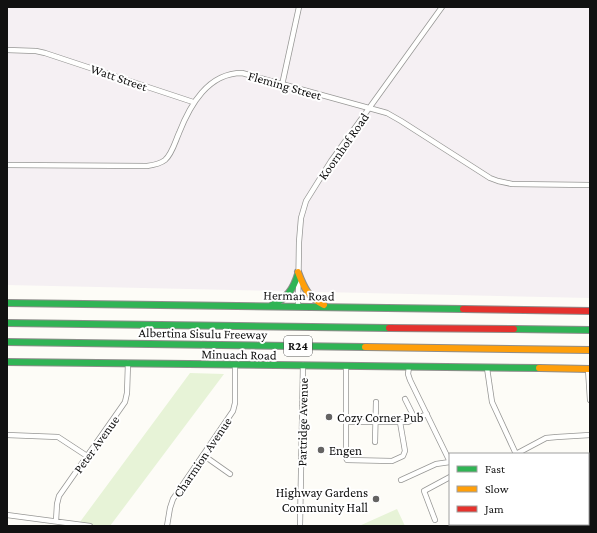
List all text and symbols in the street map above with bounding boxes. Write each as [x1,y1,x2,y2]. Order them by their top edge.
street label: Watt Street [89,61,150,94]
street label: Fleming Street [246,68,324,103]
street label: Koornhof Road [315,110,372,182]
street label: Herman Road [263,287,335,304]
street label: Albertina Sisulu Freeway [139,325,268,342]
road number: R24 [284,336,312,356]
street label: Minuach Road [201,346,277,363]
street label: Partridge Avenue [294,377,311,467]
place label: Cozy Corner Pub [337,410,424,425]
street label: Peter Avenue [71,412,122,476]
marker: Cozy Corner Pub [324,412,334,422]
street label: Charmion Avenue [170,414,235,500]
place label: Engen [329,443,362,458]
marker: Engen [316,445,326,455]
legend [449,453,589,525]
text: Fast [485,462,506,476]
text: Slow [485,482,509,496]
place label: Highway Gardens Community Hall [276,485,369,515]
marker: Highway Gardens Community Hall [371,494,381,504]
text: Jam [484,502,504,516]

